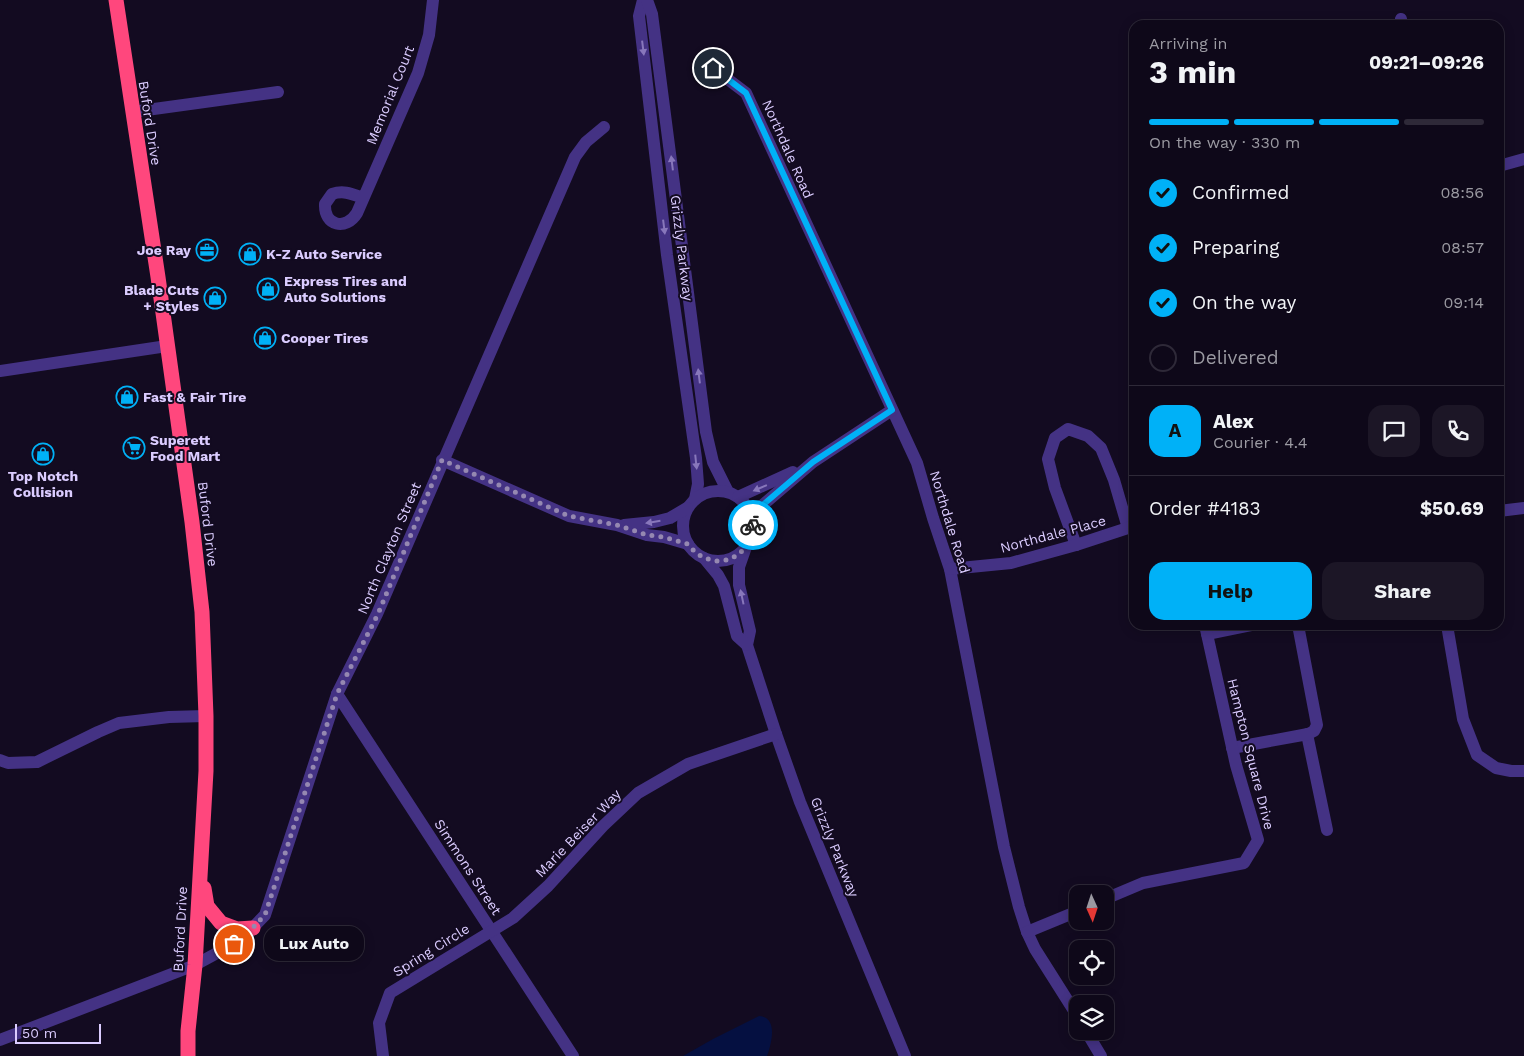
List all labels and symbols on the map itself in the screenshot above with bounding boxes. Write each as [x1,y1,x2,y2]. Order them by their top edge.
one-way arrow [639,40,647,56]
street label: Memorial Court [363,43,417,147]
pin [692,47,734,89]
street label: Buford Drive [135,80,165,166]
street label: Northdale Road [759,97,817,201]
one-way arrow [667,154,675,170]
street label: Grizzly Parkway [668,194,697,303]
one-way arrow [660,219,668,235]
office icon: Joe Ray [195,238,219,262]
place label: Joe Ray [137,242,191,258]
shop icon: K-Z Auto Service [238,242,262,266]
place label: K-Z Auto Service [266,246,382,262]
place label: Express Tires and Auto Solutions [284,273,407,305]
shop icon: Express Tires and Auto Solutions [256,277,280,301]
place label: Blade Cuts + Styles [124,282,200,314]
shop icon: Blade Cuts + Styles [203,286,227,310]
shop icon: Cooper Tires [253,326,277,350]
place label: Cooper Tires [281,330,369,346]
one-way arrow [695,368,703,384]
shop icon: Fast & Fair Tire [115,385,139,409]
place label: Fast & Fair Tire [143,389,246,405]
place label: Superett Food Mart [150,432,220,464]
supermarket icon: Superett Food Mart [122,436,146,460]
shop icon: Top Notch Collision [31,442,55,466]
one-way arrow [692,454,700,470]
place label: Top Notch Collision [8,468,78,500]
street label: Northdale Road [927,469,973,575]
street label: North Clayton Street [354,480,424,616]
street label: Buford Drive [195,481,221,567]
one-way arrow [753,484,767,492]
courier [728,500,778,550]
street label: Northdale Place [998,512,1108,556]
one-way arrow [645,518,661,526]
one-way arrow [738,590,746,605]
street label: Hampton Square Drive [1224,677,1278,831]
street label: Marie Beiser Way [532,785,625,880]
street label: Grizzly Parkway [808,795,863,900]
street label: Simmons Street [431,816,505,918]
north arrow [1069,885,1114,930]
street label: Buford Drive [170,886,190,972]
street label: Spring Circle [390,920,472,980]
pin [213,923,255,965]
callout: Lux Auto [264,926,364,962]
scale bar [15,1021,101,1044]

